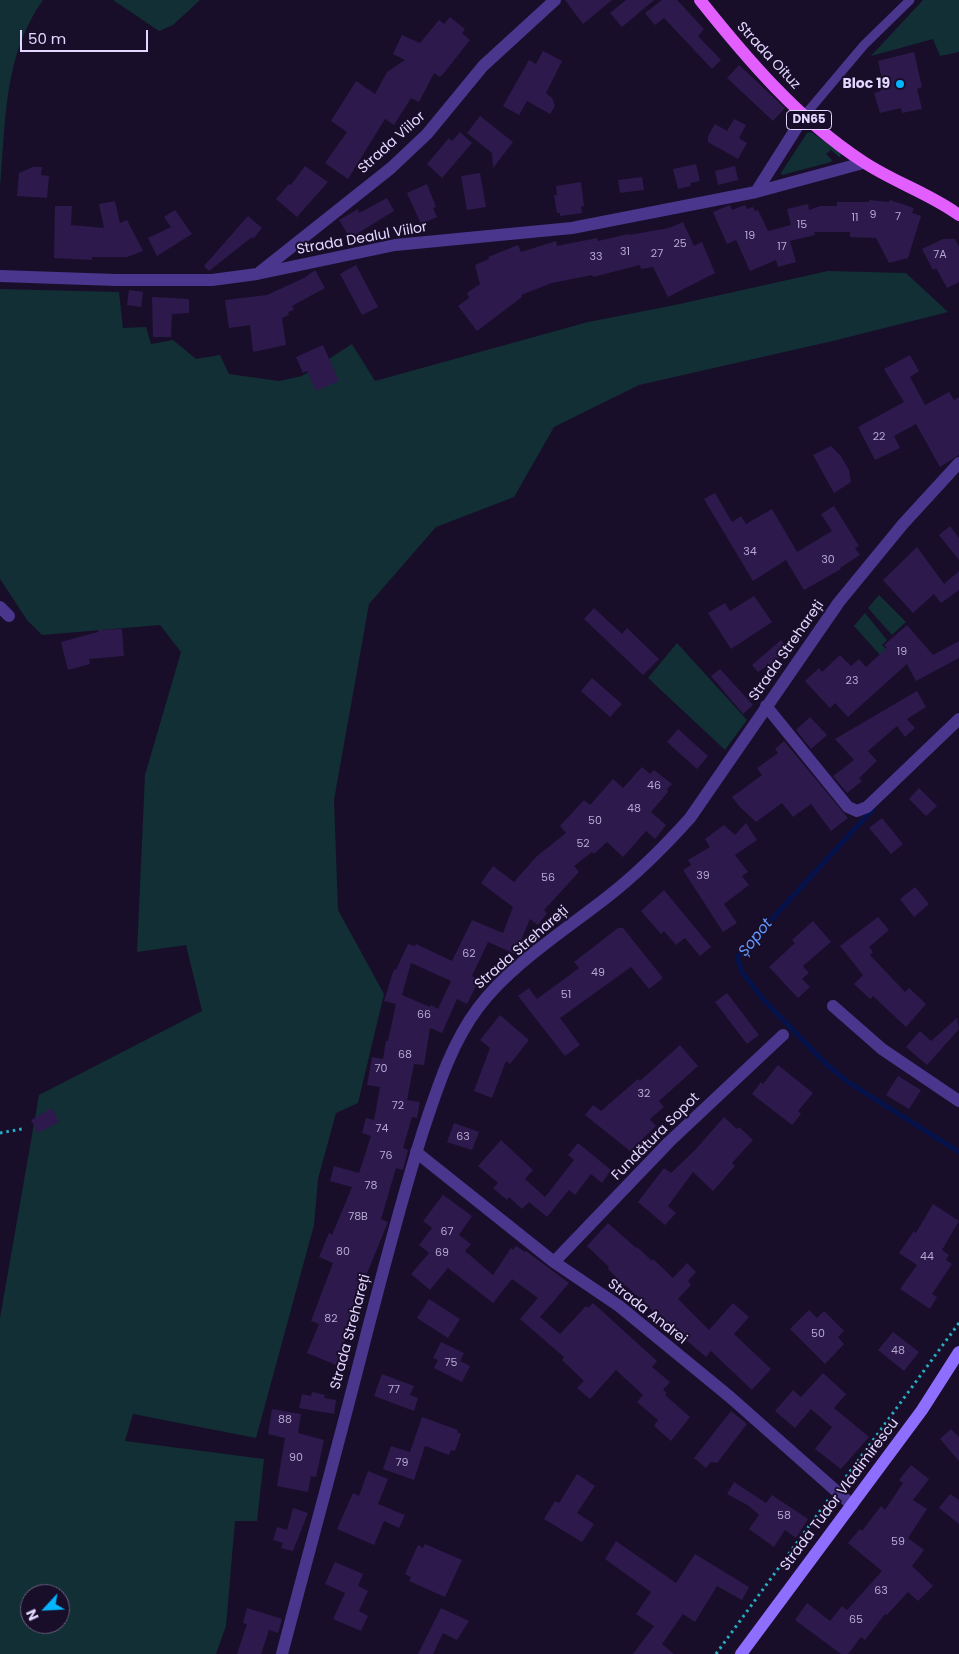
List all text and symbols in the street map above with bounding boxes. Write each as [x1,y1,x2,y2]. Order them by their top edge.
street label: Strada Oituz [733,19,803,93]
scale bar [22,20,150,52]
text: 50 m [28,28,66,49]
place label: Bloc 19 [842,76,890,92]
marker: Bloc 19 [894,78,906,90]
street label: Strada Viilor [355,108,429,178]
road number: DN65 [786,110,832,130]
house number: 9 [870,208,876,222]
house number: 7 [895,210,901,224]
house number: 11 [851,211,859,225]
house number: 15 [797,218,807,232]
street label: Strada Dealul Viilor [295,219,429,259]
house number: 19 [745,229,755,243]
house number: 25 [673,237,687,251]
house number: 17 [777,240,787,254]
house number: 31 [620,245,630,259]
house number: 27 [651,247,663,261]
house number: 7A [933,248,947,262]
house number: 33 [590,250,602,264]
house number: 22 [873,430,885,444]
house number: 34 [743,545,757,559]
house number: 30 [821,553,835,567]
street label: Strada Strehareți [746,598,828,704]
house number: 19 [897,645,907,659]
house number: 23 [846,674,858,688]
house number: 46 [647,779,661,793]
house number: 48 [627,802,641,816]
house number: 50 [588,814,602,828]
house number: 52 [576,837,590,851]
house number: 39 [696,869,710,883]
house number: 56 [541,871,555,885]
street label: Strada Strehareți [472,903,572,993]
water label: Șopot [735,915,777,961]
house number: 62 [462,947,476,961]
house number: 49 [591,966,605,980]
house number: 51 [561,988,571,1002]
house number: 66 [417,1008,431,1022]
house number: 68 [398,1048,412,1062]
house number: 70 [375,1062,387,1076]
house number: 32 [638,1087,650,1101]
street label: Fundătura Sopot [609,1090,703,1184]
house number: 72 [392,1099,404,1113]
house number: 74 [376,1122,388,1136]
house number: 63 [456,1130,470,1144]
house number: 76 [380,1149,392,1163]
house number: 78 [365,1179,377,1193]
house number: 78B [348,1210,368,1224]
house number: 67 [441,1225,453,1239]
house number: 80 [336,1245,350,1259]
house number: 69 [435,1246,449,1260]
house number: 44 [920,1250,934,1264]
street label: Strada Strehareți [328,1272,374,1392]
street label: Strada Andrei [604,1276,690,1348]
house number: 82 [324,1312,338,1326]
house number: 50 [811,1327,825,1341]
house number: 48 [891,1344,905,1358]
house number: 75 [445,1356,457,1370]
house number: 77 [388,1383,400,1397]
house number: 88 [278,1413,292,1427]
street label: Strada Tudor Vladimirescu [777,1416,903,1574]
house number: 90 [289,1451,303,1465]
house number: 79 [396,1456,408,1470]
house number: 58 [777,1509,791,1523]
house number: 59 [891,1535,905,1549]
north arrow [20,1584,70,1634]
house number: 63 [874,1584,888,1598]
text: N [21,1606,44,1624]
house number: 65 [849,1613,863,1627]

